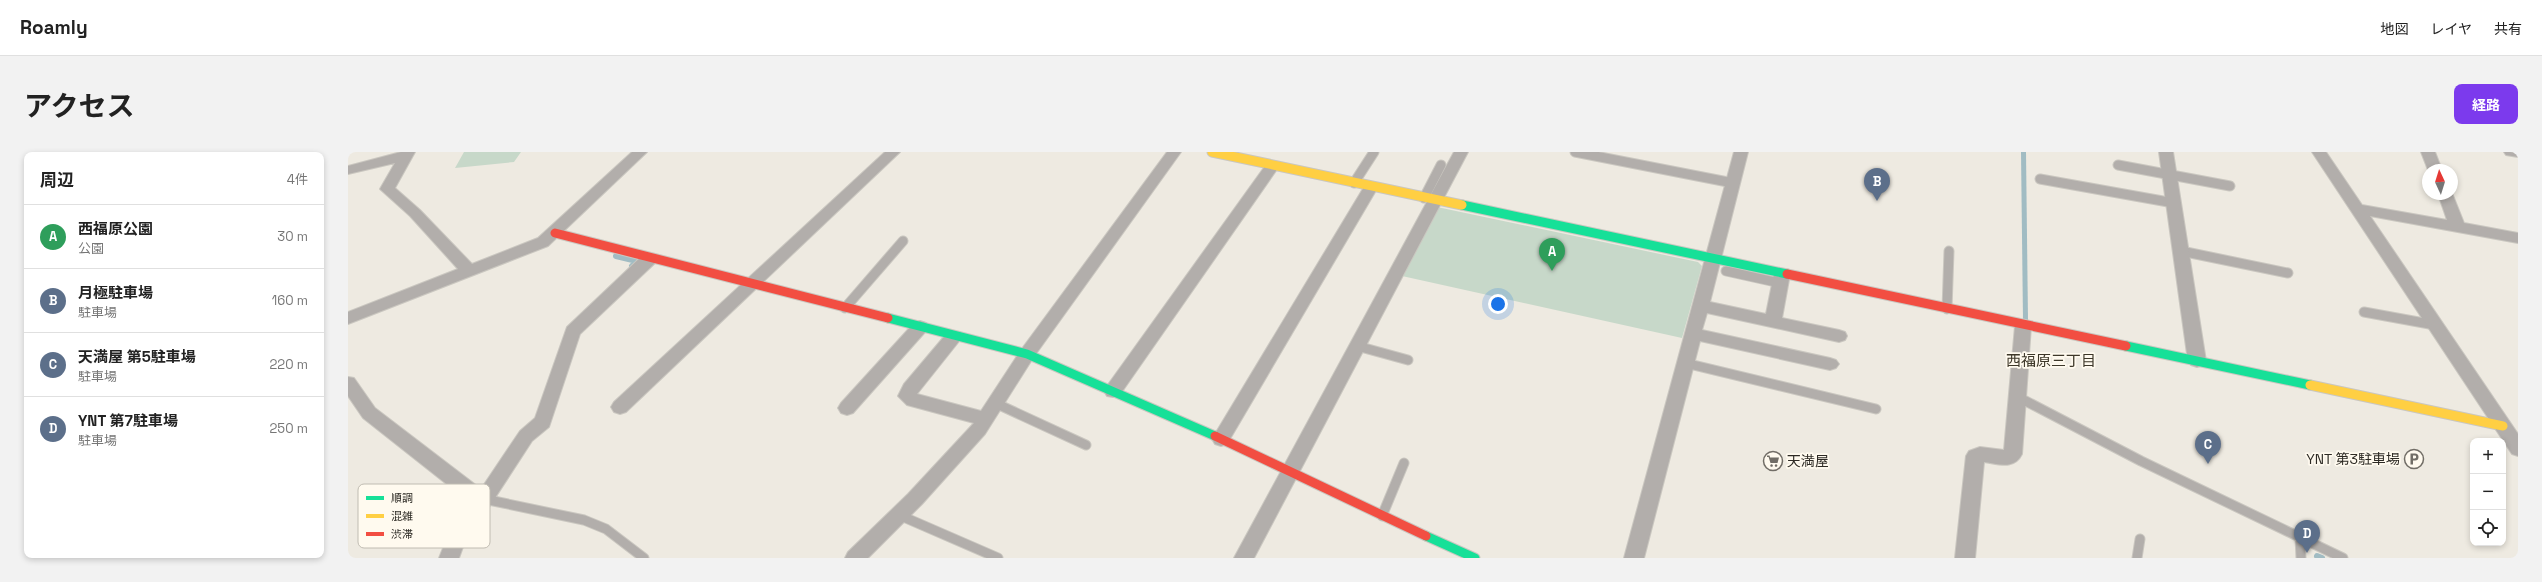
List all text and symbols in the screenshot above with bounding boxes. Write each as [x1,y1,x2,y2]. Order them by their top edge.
text: Roamly [20,15,88,40]
text: 地図 [2380,20,2408,38]
text: レイヤ [2430,20,2472,38]
text: 共有 [2494,20,2522,38]
button: 経路 [2454,84,2518,124]
text: アクセス [24,88,135,124]
north arrow [2422,164,2458,200]
pin: B [1864,168,1890,201]
text: 周辺 [40,169,74,191]
text: 4件 [287,171,308,188]
text: 西福原公園 [78,219,153,238]
text: A [49,228,57,245]
text: 30 m [277,228,308,245]
pin: A [1539,238,1565,271]
text: 公園 [78,240,104,257]
text: 月極駐車場 [78,283,153,302]
text: B [49,292,57,309]
text: 160 m [272,292,308,309]
your location [1488,294,1508,314]
text: 駐車場 [78,304,117,321]
text: 天満屋 第5駐車場 [78,347,196,366]
district label: 西福原三丁目 [2006,351,2096,370]
text: C [49,356,57,373]
text: 220 m [269,356,308,373]
text: 駐車場 [78,368,117,385]
text: YNT 第7駐車場 [78,411,178,430]
text: D [49,420,57,437]
text: 250 m [270,420,308,437]
pin: C [2195,431,2221,464]
text: 駐車場 [78,432,117,449]
map controls [2470,438,2506,546]
button: + [2470,438,2506,474]
parking icon: YNT 第3駐車場 [2403,448,2425,470]
supermarket icon: 天満屋 [1762,450,1784,472]
place label: YNT 第3駐車場 [2306,450,2400,468]
place label: 天満屋 [1787,452,1829,470]
button: − [2470,474,2506,510]
legend [358,484,490,548]
text: 順調 [391,491,413,505]
text: 混雑 [391,509,413,523]
button: locate [2470,510,2506,546]
pin: D [2294,520,2320,553]
text: 渋滞 [391,527,413,541]

